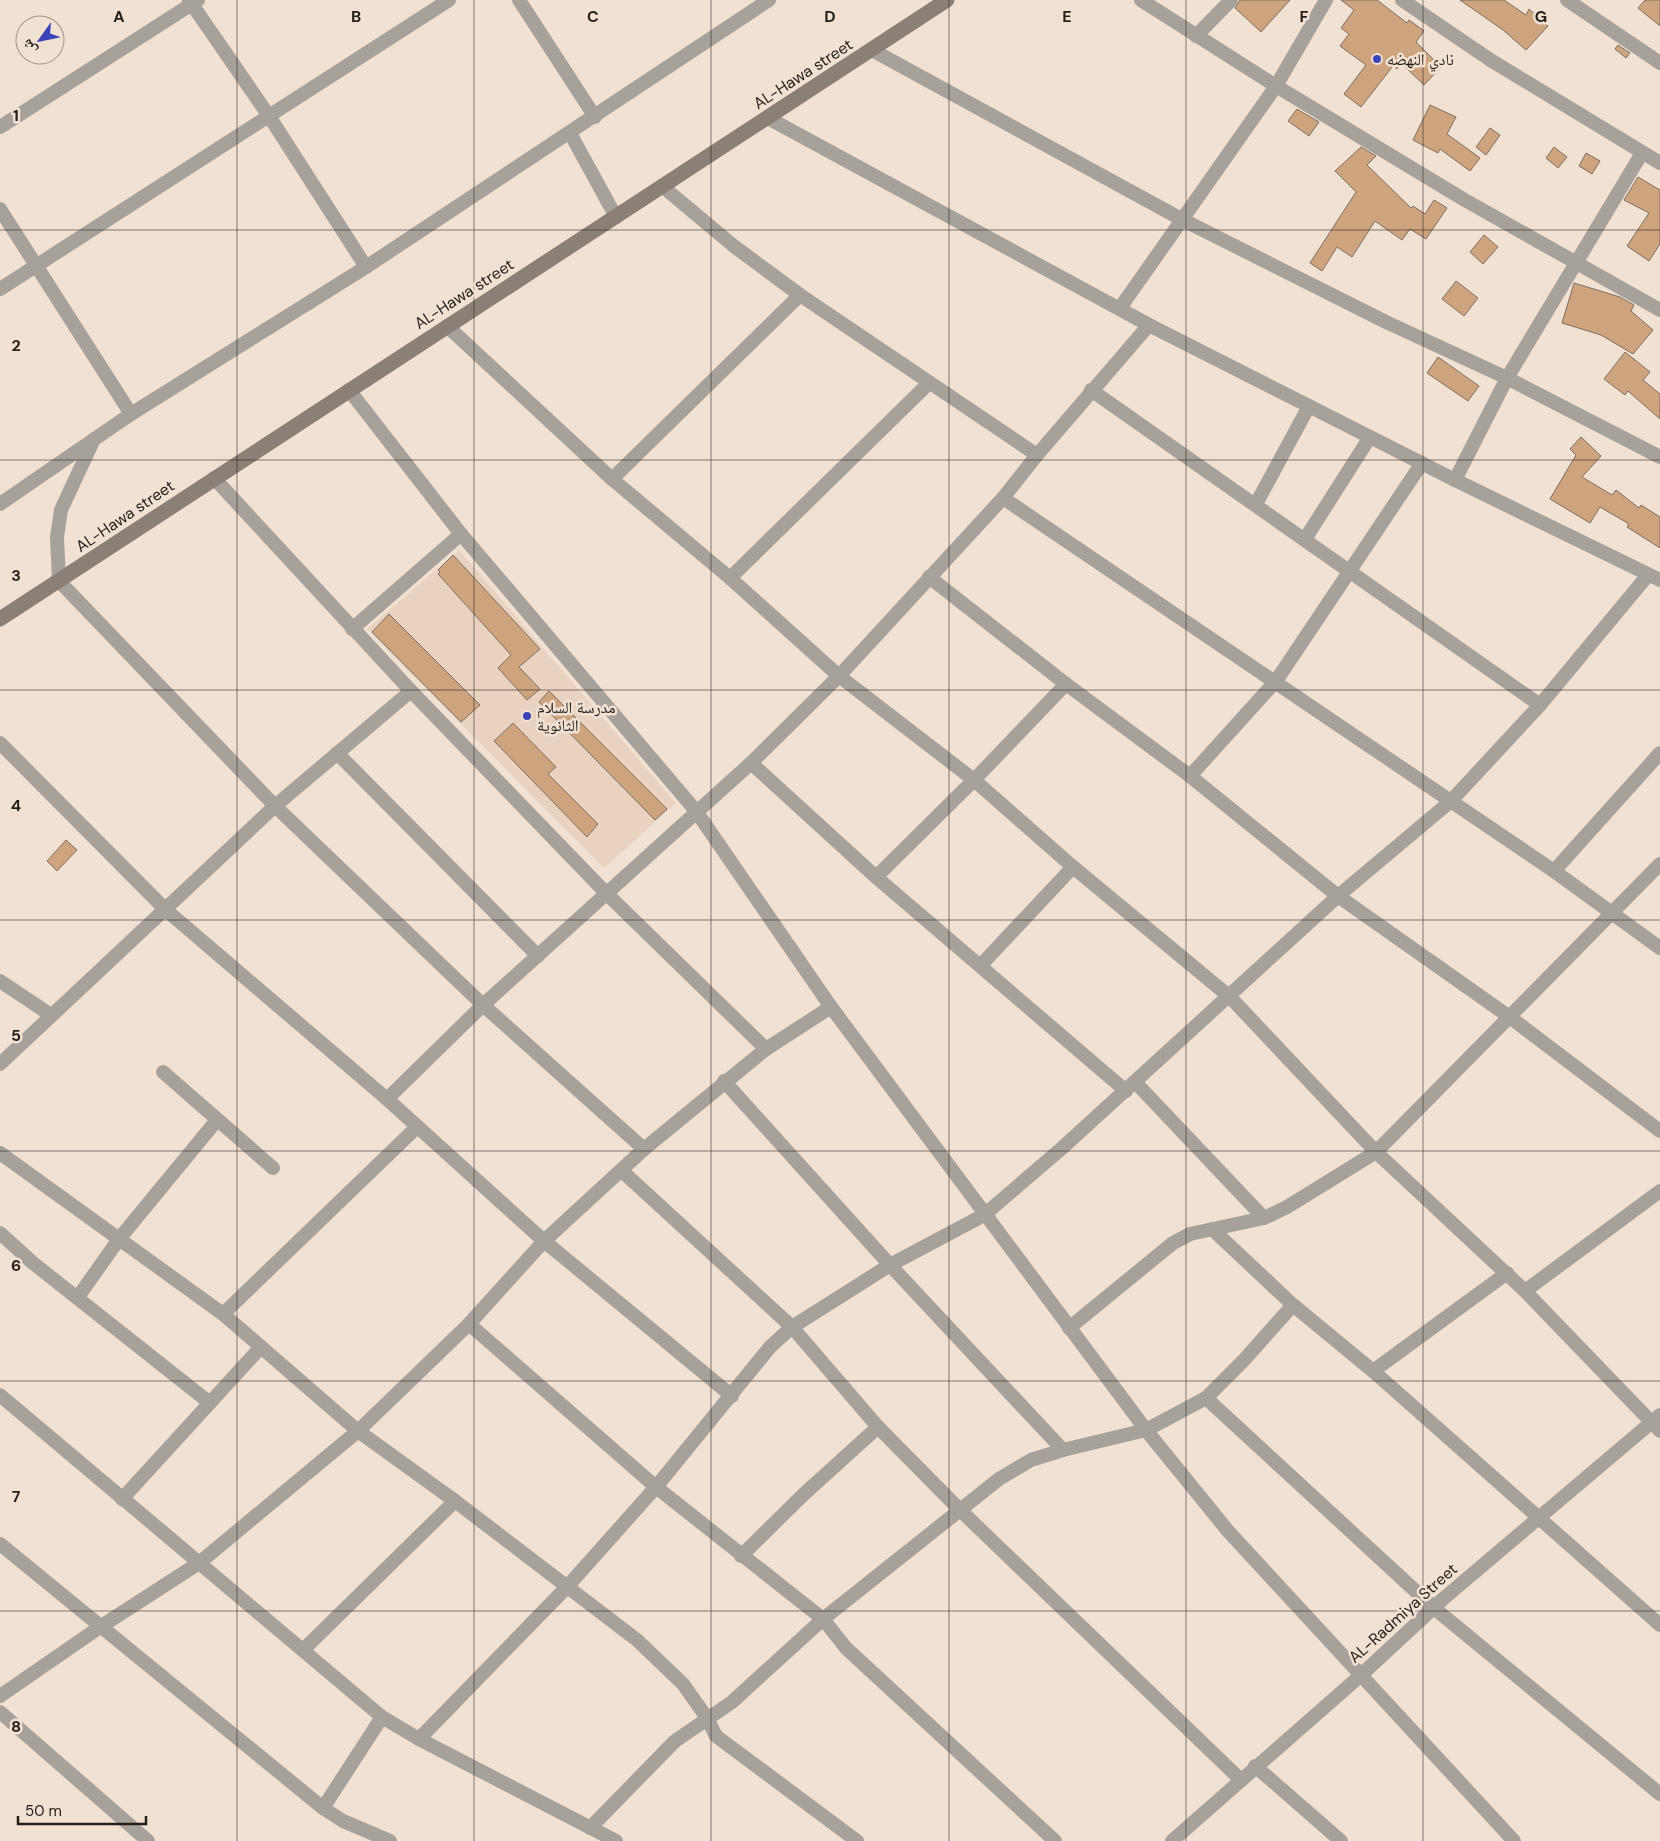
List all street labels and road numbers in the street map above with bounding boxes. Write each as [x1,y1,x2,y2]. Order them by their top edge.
street label: AL-Hawa street [749,34,857,114]
street label: AL-Hawa street [410,254,518,334]
street label: AL-Hawa street [72,475,178,557]
street label: AL-Radmiya Street [1344,1559,1462,1667]

